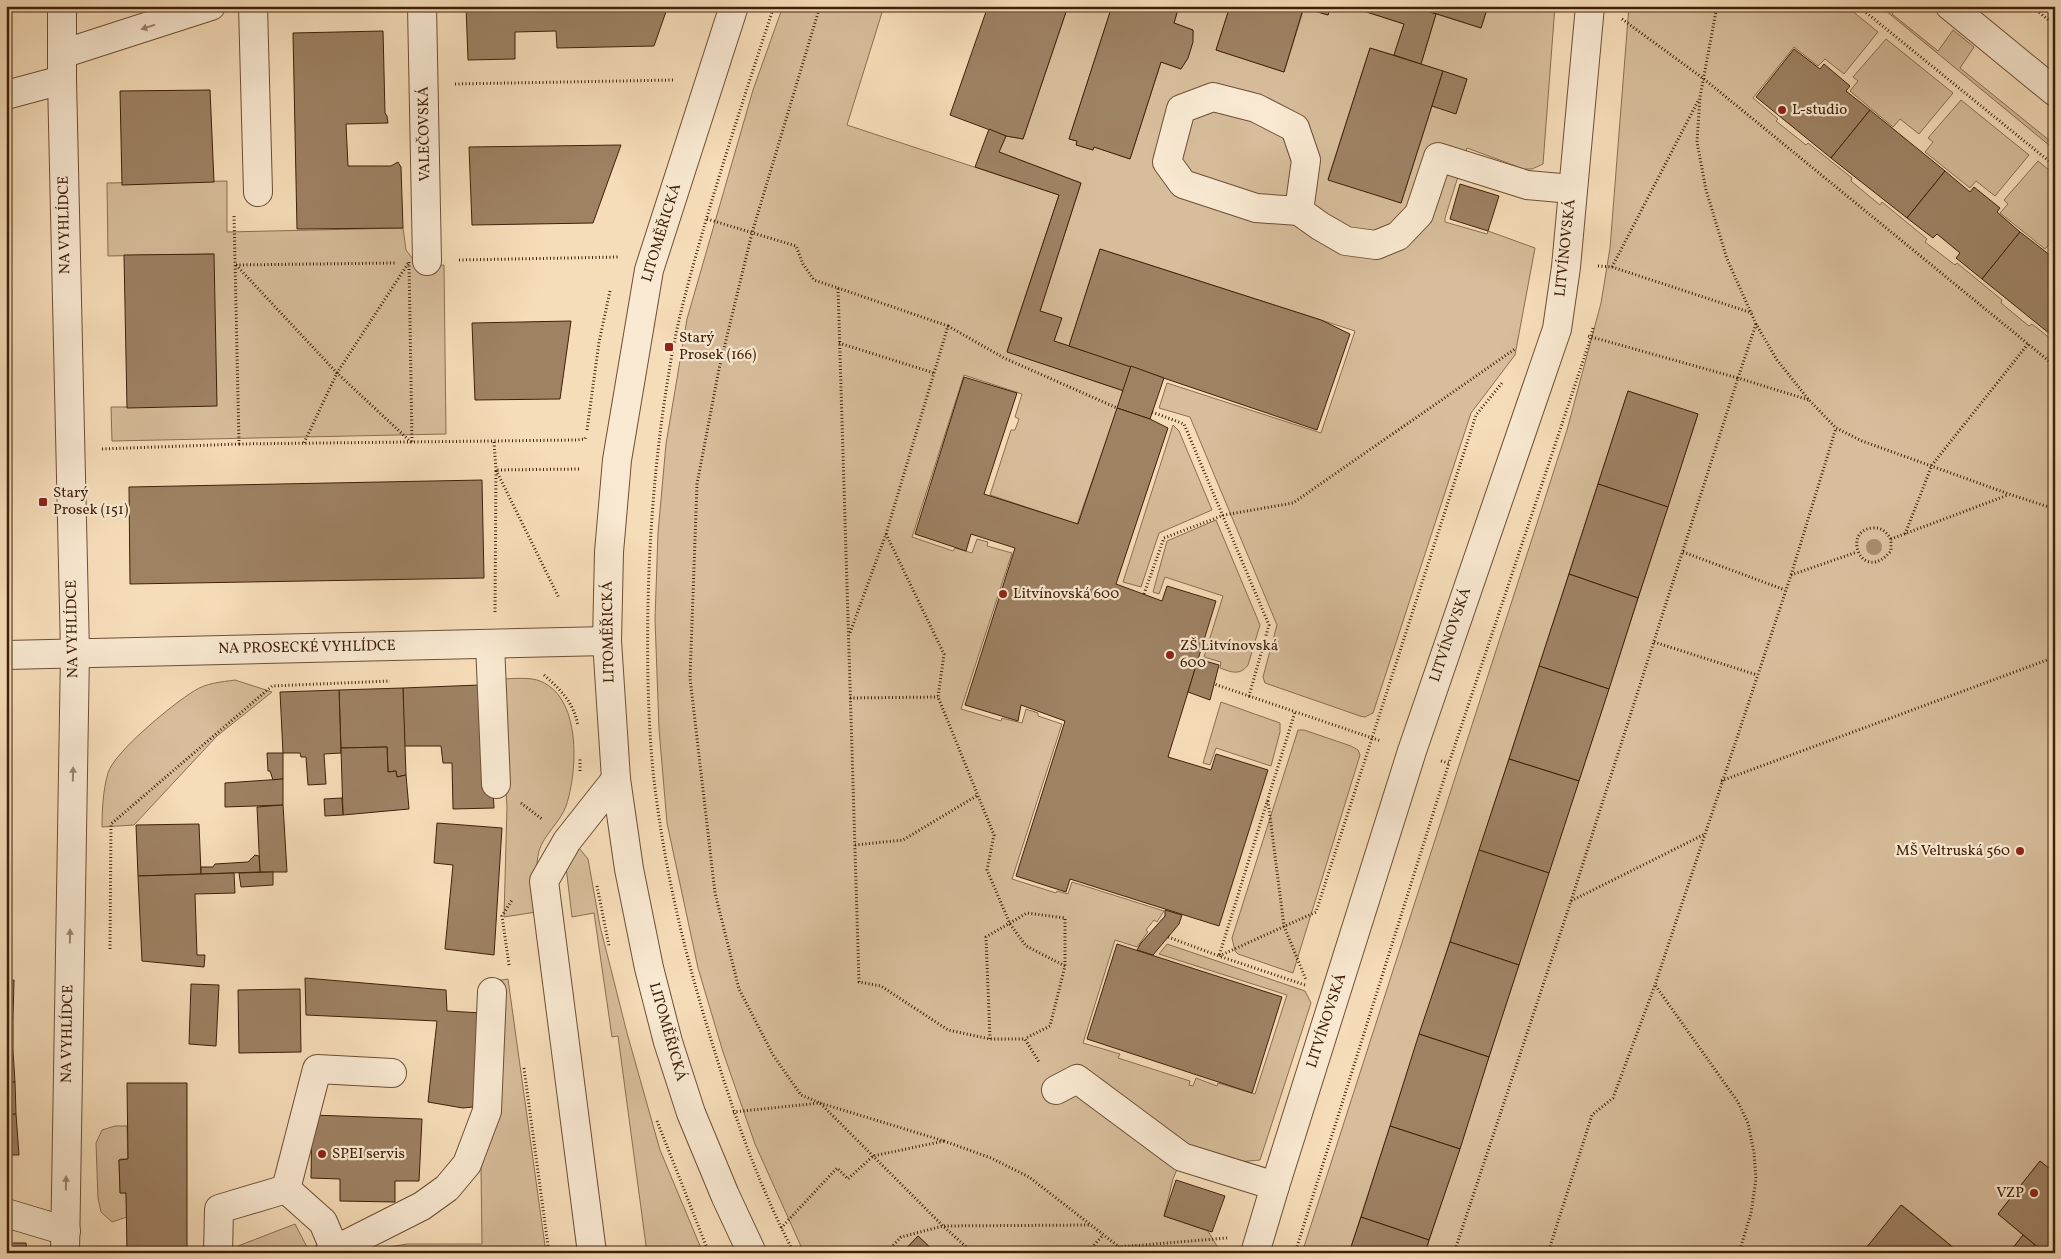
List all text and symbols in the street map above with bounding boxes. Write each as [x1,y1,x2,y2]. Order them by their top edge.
one-way arrow [140,23,155,31]
street label: VALEČOVSKÁ [414,86,436,182]
place label: L-studio [1792,100,1847,121]
marker: L-studio [1776,104,1788,116]
street label: NA VYHLÍDCE [54,176,76,274]
street label: LITOMĚŘICKÁ [637,181,687,285]
street label: LITVÍNOVSKÁ [1550,198,1582,298]
place label: Starý Prosek (166) [679,328,756,366]
marker: Starý Prosek (166) [663,341,675,353]
place label: Starý Prosek (151) [53,483,128,521]
marker: Starý Prosek (151) [37,496,49,508]
street label: NA VYHLÍDCE [62,580,84,678]
street label: LITOMĚŘICKÁ [598,580,620,683]
place label: Litvínovská 600 [1013,584,1119,605]
street label: LITVÍNOVSKÁ [1425,585,1477,685]
marker: Litvínovská 600 [997,588,1009,600]
street label: NA PROSECKÉ VYHLÍDCE [218,636,396,660]
place label: ZŠ Litvínovská 600 [1180,636,1278,674]
marker: ZŠ Litvínovská 600 [1164,649,1176,661]
one-way arrow [69,765,77,781]
place label: MŠ Veltruská 560 [1896,841,2010,862]
marker: MŠ Veltruská 560 [2014,845,2026,857]
one-way arrow [66,928,74,944]
street label: LITVÍNOVSKÁ [1302,971,1352,1071]
street label: LITOMĚŘICKÁ [643,980,691,1084]
street label: NA VYHLÍDCE [57,985,79,1083]
place label: SPEI servis [332,1144,405,1165]
marker: SPEI servis [316,1148,328,1160]
one-way arrow [62,1174,70,1190]
place label: VZP [1996,1183,2024,1204]
marker: VZP [2028,1187,2040,1199]

